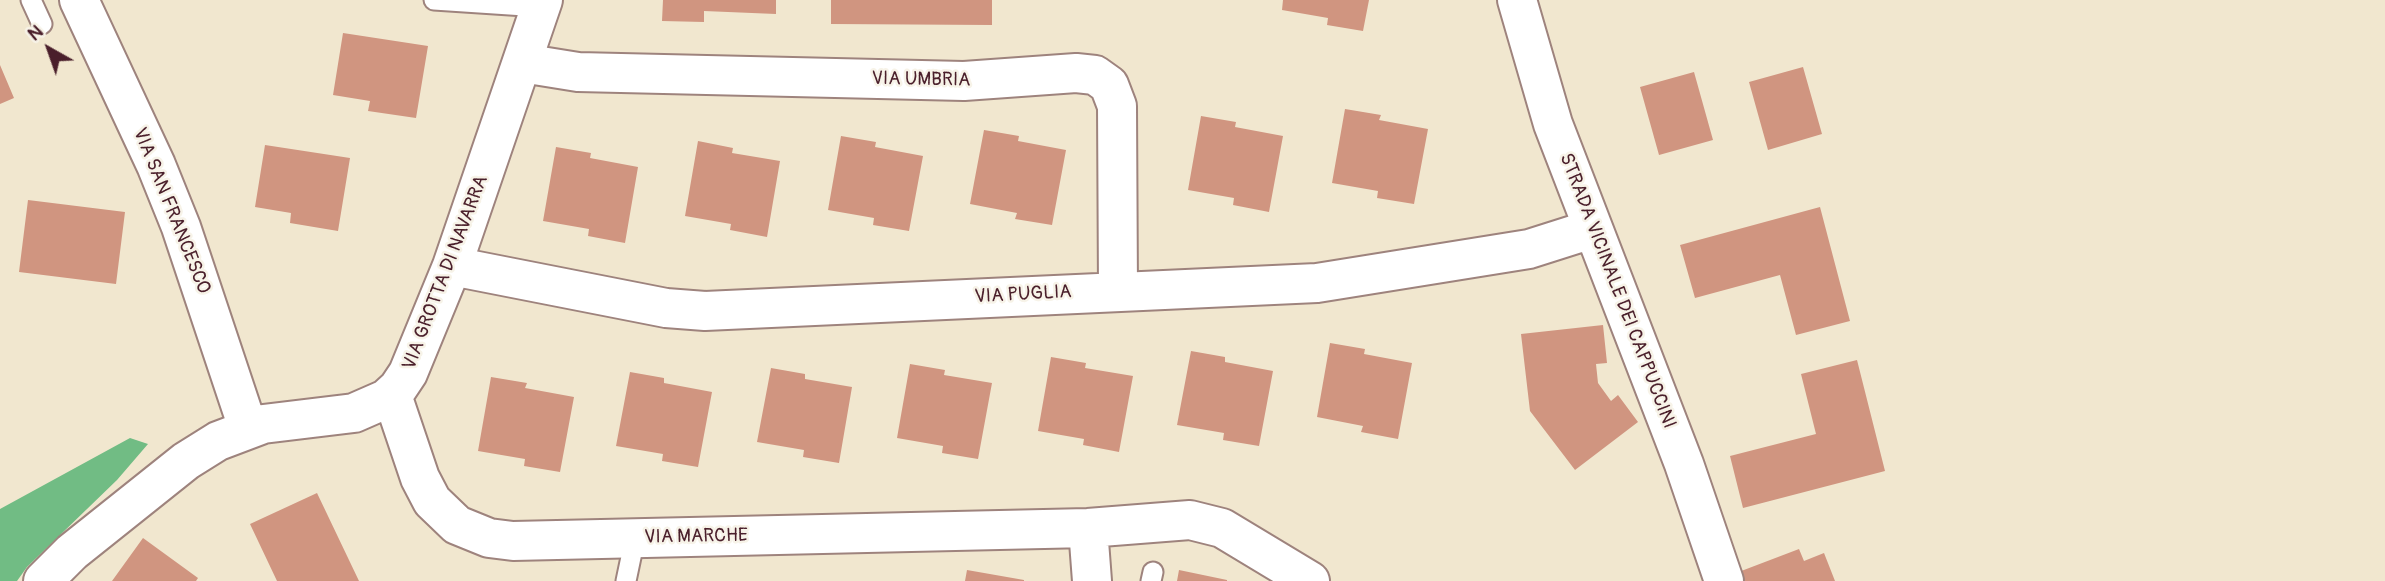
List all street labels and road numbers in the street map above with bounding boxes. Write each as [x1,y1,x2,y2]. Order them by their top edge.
street label: VIA UMBRIA [871,68,971,92]
street label: VIA SAN FRANCESCO [127,125,215,297]
street label: STRADA VICINALE DEI CAPPUCCINI [1554,150,1680,432]
street label: VIA GROTTA DI NAVARRA [398,173,494,373]
street label: VIA PUGLIA [974,281,1072,309]
street label: VIA MARCHE [644,525,748,549]

